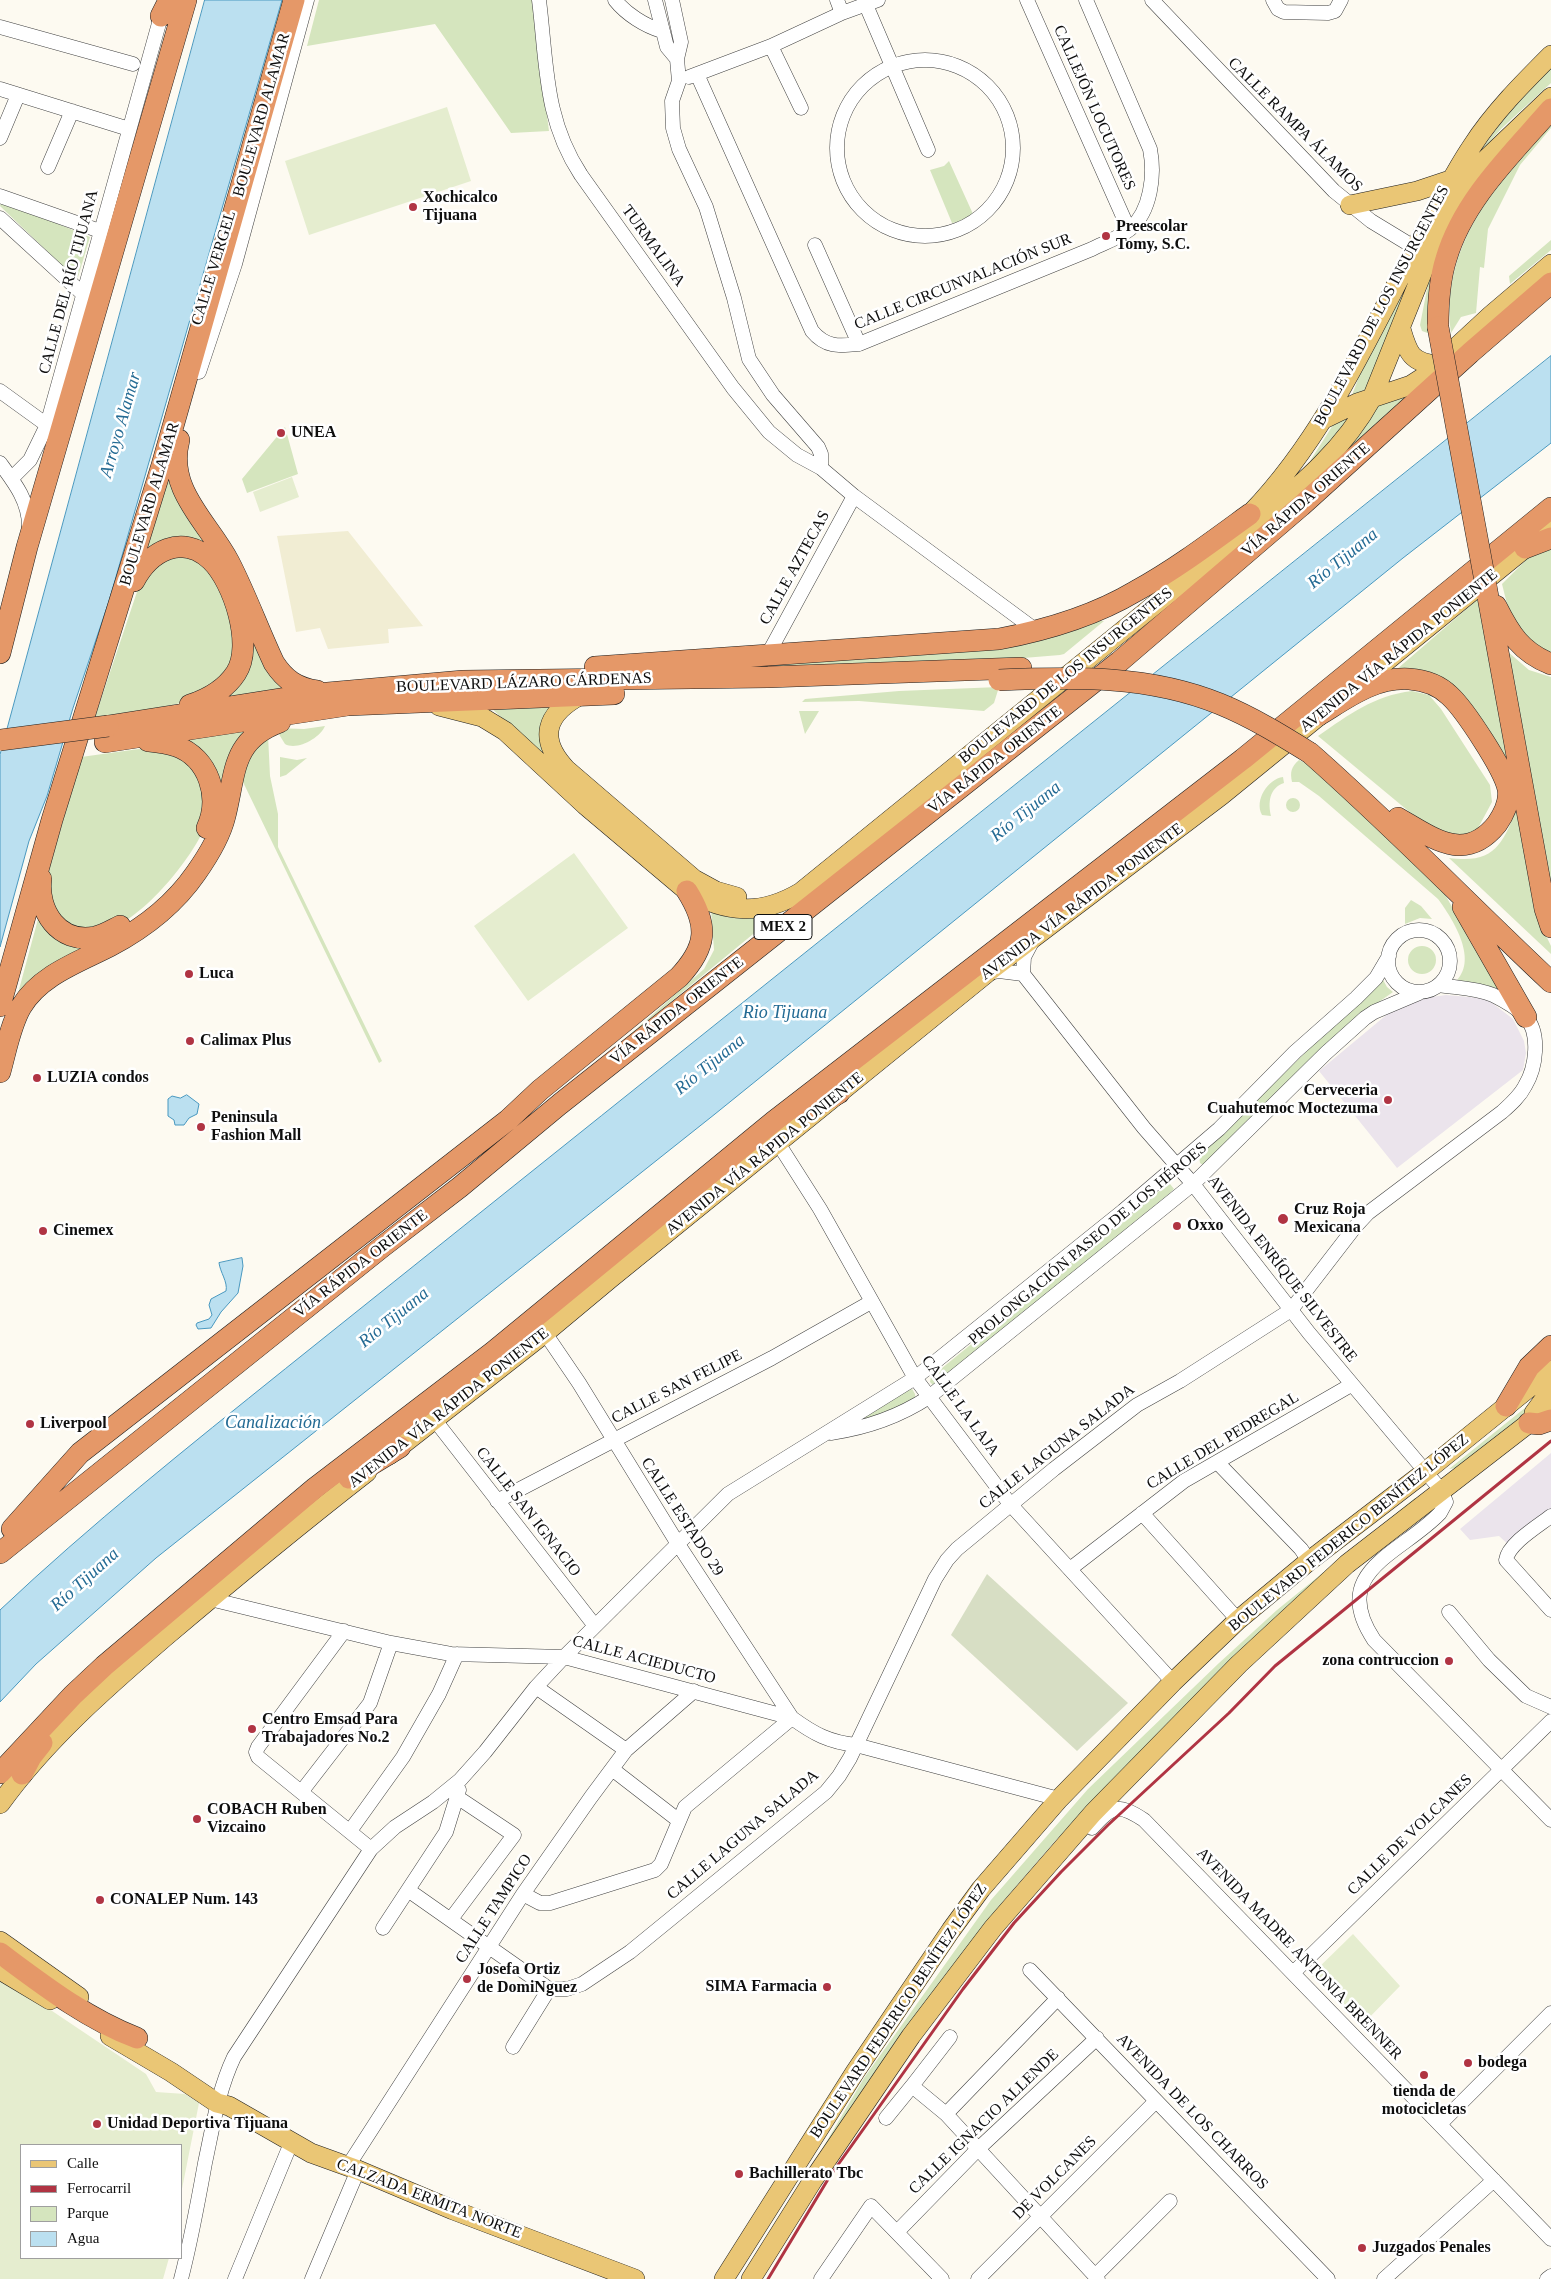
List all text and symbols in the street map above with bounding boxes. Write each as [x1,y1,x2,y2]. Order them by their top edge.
street label: CALLEJÓN LOCUTORES [1049,22,1139,194]
street label: BOULEVARD ALAMAR [229,31,295,199]
street label: CALLE RAMPA ÁLAMOS [1224,54,1366,196]
street label: BOULEVARD DE LOS INSURGENTES [1310,183,1454,429]
street label: CALLE DEL RÍO TIJUANA [35,188,103,376]
place label: Xochicalco Tijuana [423,188,498,226]
marker: Xochicalco Tijuana [407,201,419,213]
street label: TURMALINA [617,202,689,290]
street label: CALLE VERGEL [187,208,241,328]
place label: Preescolar Tomy, S.C. [1116,217,1190,255]
street label: CALLE CIRCUNVALACIÓN SUR [852,230,1074,334]
marker: Preescolar Tomy, S.C. [1100,230,1112,242]
water label: Arroyo Alamar [96,370,146,480]
street label: BOULEVARD ALAMAR [116,420,184,588]
place label: UNEA [291,423,336,443]
marker: UNEA [275,427,287,439]
street label: VÍA RÁPIDA ORIENTE [1238,439,1374,561]
street label: CALLE AZTECAS [756,508,834,628]
water label: Río Tijuana [1303,524,1383,594]
street label: AVENIDA VÍA RÁPIDA PONIENTE [1296,565,1502,737]
street label: BOULEVARD DE LOS INSURGENTES [955,584,1177,768]
street label: BOULEVARD LÁZARO CÁRDENAS [396,669,652,697]
street label: VÍA RÁPIDA ORIENTE [924,702,1066,818]
water label: Río Tijuana [986,777,1066,847]
street label: AVENIDA VÍA RÁPIDA PONIENTE [977,819,1187,985]
road number: MEX 2 [754,914,812,940]
street label: VÍA RÁPIDA ORIENTE [606,953,748,1069]
place label: Luca [199,964,234,984]
marker: Luca [183,968,195,980]
water label: Rio Tijuana [743,1002,827,1024]
water label: Río Tijuana [670,1030,750,1100]
place label: Calimax Plus [200,1031,291,1051]
marker: Calimax Plus [184,1035,196,1047]
place label: LUZIA condos [47,1068,149,1088]
street label: AVENIDA VÍA RÁPIDA PONIENTE [662,1068,868,1240]
marker: LUZIA condos [31,1072,43,1084]
place label: Cerveceria Cuahutemoc Moctezuma [1207,1081,1378,1119]
marker: Cerveceria Cuahutemoc Moctezuma [1382,1094,1394,1106]
place label: Peninsula Fashion Mall [211,1108,301,1146]
marker: Peninsula Fashion Mall [195,1121,207,1133]
street label: PROLONGACIÓN PASEO DE LOS HÉROES [965,1139,1211,1349]
street label: AVENIDA ENRÍQUE SILVESTRE [1203,1172,1361,1366]
place label: Cruz Roja Mexicana [1294,1200,1366,1238]
street label: VÍA RÁPIDA ORIENTE [290,1206,432,1322]
marker: Cruz Roja Mexicana [1276,1212,1290,1226]
place label: Oxxo [1187,1216,1223,1236]
marker: Oxxo [1171,1220,1183,1232]
place label: Cinemex [53,1221,113,1241]
marker: Cinemex [37,1225,49,1237]
water label: Río Tijuana [354,1283,434,1353]
street label: AVENIDA VÍA RÁPIDA PONIENTE [345,1324,553,1492]
street label: CALLE SAN FELIPE [608,1346,746,1428]
street label: CALLE LA LAJA [917,1352,1003,1460]
street label: CALLE LAGUNA SALADA [975,1380,1139,1514]
street label: CALLE DEL PEDREGAL [1143,1388,1303,1494]
water label: Canalización [225,1412,321,1434]
place label: Liverpool [40,1414,107,1434]
marker: Liverpool [24,1418,36,1430]
street label: BOULEVARD FEDERICO BENÍTEZ LÓPEZ [1225,1430,1473,1636]
street label: CALLE SAN IGNACIO [471,1443,585,1581]
street label: CALLE ESTADO 29 [637,1454,727,1580]
water label: Río Tijuana [46,1544,124,1616]
street label: CALLE ACIEDUCTO [570,1632,718,1688]
place label: zona contruccion [1322,1651,1439,1671]
marker: zona contruccion [1443,1655,1455,1667]
place label: Centro Emsad Para Trabajadores No.2 [262,1710,398,1748]
marker: Centro Emsad Para Trabajadores No.2 [246,1723,258,1735]
street label: CALLE LAGUNA SALADA [663,1766,823,1904]
street label: CALLE DE VOLCANES [1344,1770,1476,1900]
place label: COBACH Ruben Vizcaino [207,1800,327,1838]
marker: COBACH Ruben Vizcaino [191,1813,203,1825]
street label: AVENIDA MADRE ANTONIA BRENNER [1192,1844,1406,2064]
street label: CALLE TAMPICO [452,1851,536,1967]
street label: BOULEVARD FEDERICO BENÍTEZ LÓPEZ [806,1880,992,2142]
place label: CONALEP Num. 143 [110,1890,258,1910]
marker: CONALEP Num. 143 [94,1894,106,1906]
place label: Josefa Ortiz de DomiNguez [477,1960,577,1998]
marker: Josefa Ortiz de DomiNguez [461,1973,473,1985]
place label: SIMA Farmacia [705,1977,817,1997]
marker: SIMA Farmacia [821,1981,833,1993]
street label: AVENIDA DE LOS CHARROS [1112,2030,1272,2194]
street label: CALLE IGNACIO ALLENDE [905,2045,1063,2199]
place label: bodega [1478,2053,1527,2073]
marker: bodega [1462,2057,1474,2069]
marker: tienda de motocicletas [1418,2069,1430,2081]
place label: tienda de motocicletas [1382,2082,1466,2120]
place label: Unidad Deportiva Tijuana [107,2114,288,2134]
marker: Unidad Deportiva Tijuana [91,2118,103,2130]
street label: DE VOLCANES [1009,2132,1101,2224]
legend [20,2144,182,2259]
text: Calle [67,2155,99,2171]
street label: CALZADA ERMITA NORTE [334,2155,524,2243]
place label: Bachillerato Tbc [749,2164,863,2184]
marker: Bachillerato Tbc [733,2168,745,2180]
text: Ferrocarril [67,2180,131,2196]
text: Parque [67,2205,109,2221]
text: Agua [67,2230,100,2246]
place label: Juzgados Penales [1372,2238,1491,2258]
marker: Juzgados Penales [1356,2242,1368,2254]

